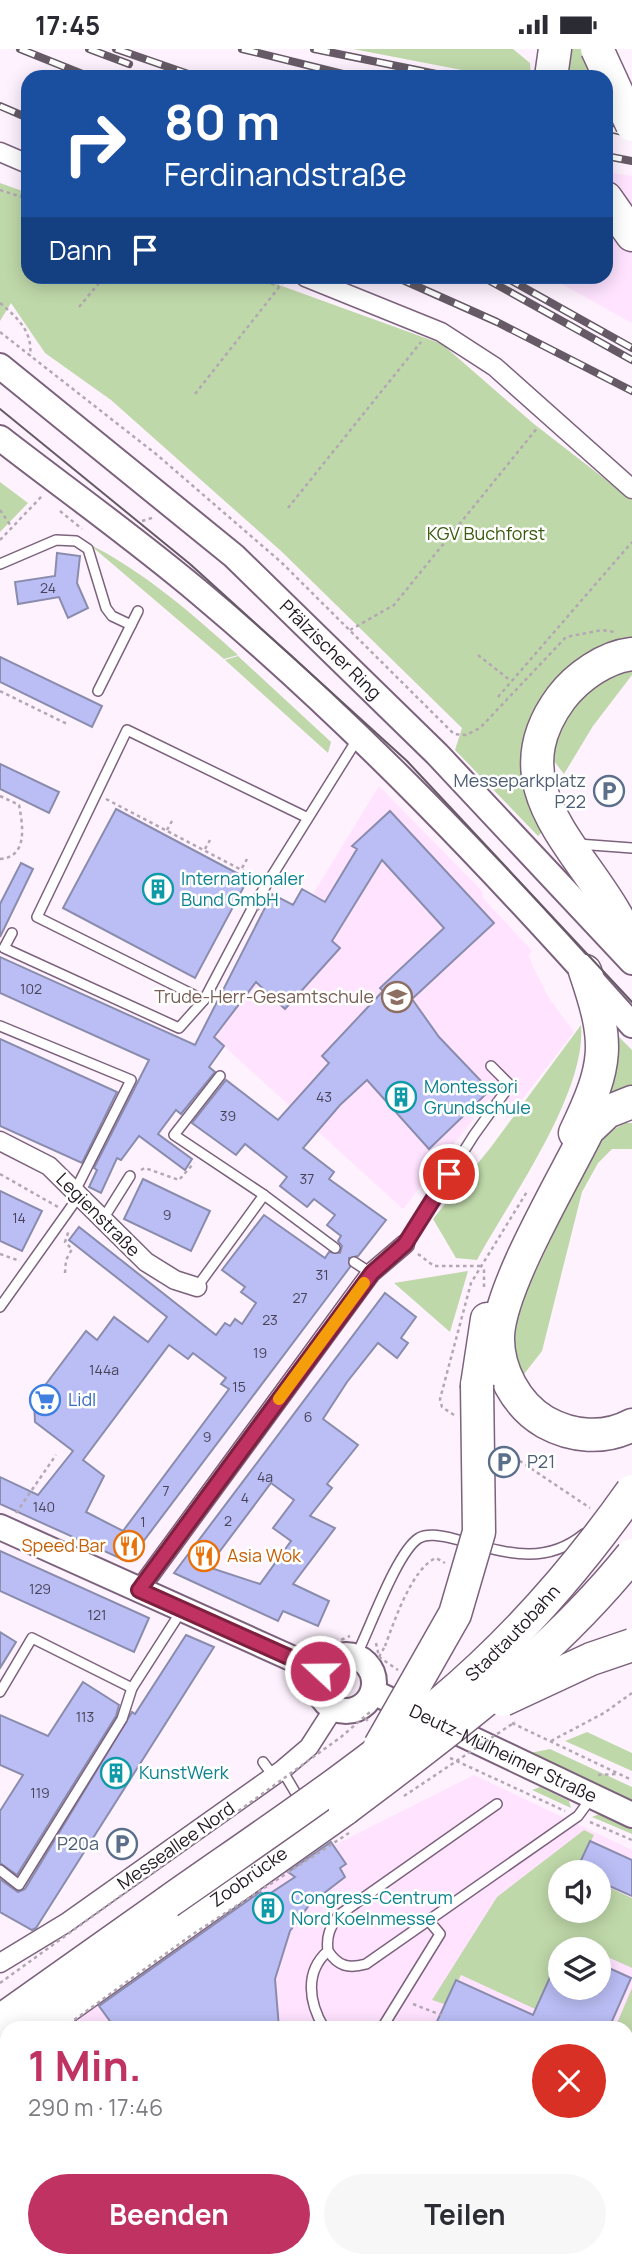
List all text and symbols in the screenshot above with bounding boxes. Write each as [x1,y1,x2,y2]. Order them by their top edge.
text: 17:45 [35,7,100,43]
text: 80 m [164,88,280,155]
icon: right [49,98,140,189]
text: Ferdinandstraße [164,152,407,196]
icon: arrive [126,231,164,269]
text: Dann [49,232,112,268]
park label: KGV Buchforst [427,521,545,545]
house number: 24 [40,578,56,597]
street label: Pfälzischer Ring [275,594,387,704]
place label: Messeparkplatz P22 [454,768,586,813]
parking icon: Messeparkplatz P22 [592,774,626,808]
place label: Internationaler Bund GmbH [181,866,305,911]
building icon: Internationaler Bund GmbH [141,872,175,906]
house number: 102 [20,979,42,998]
school or university icon: Trude-Herr-Gesamtschule [380,980,414,1014]
place label: Trude-Herr-Gesamtschule [154,984,374,1008]
place label: Montessori Grundschule [424,1074,531,1119]
building icon: Montessori Grundschule [384,1080,418,1114]
house number: 43 [316,1087,332,1106]
house number: 39 [220,1106,236,1125]
pin [419,1144,479,1204]
icon: arrive [430,1155,468,1193]
street label: Legienstraße [51,1167,146,1262]
house number: 37 [300,1169,314,1188]
house number: 9 [163,1205,171,1224]
house number: 14 [12,1208,26,1227]
house number: 31 [315,1265,329,1284]
house number: 27 [292,1288,308,1307]
house number: 23 [262,1310,278,1329]
house number: 19 [253,1343,267,1362]
house number: 144a [89,1360,119,1379]
house number: 15 [232,1377,246,1396]
supermarket icon: Lidl [28,1383,62,1417]
place label: Lidl [68,1387,96,1411]
house number: 6 [304,1407,312,1426]
house number: 9 [203,1427,211,1446]
parking icon: P21 [487,1445,521,1479]
place label: P21 [527,1449,555,1473]
house number: 4a [257,1467,273,1486]
house number: 7 [162,1481,170,1500]
house number: 4 [241,1488,249,1507]
house number: 140 [33,1497,55,1516]
house number: 2 [224,1511,232,1530]
house number: 1 [140,1512,146,1531]
restaurant icon: Speed Bar [112,1529,146,1563]
place label: Speed Bar [21,1533,106,1557]
restaurant icon: Asia Wok [187,1539,221,1573]
place label: Asia Wok [227,1543,302,1567]
house number: 129 [29,1579,51,1598]
street label: Stadtautobahn [460,1579,565,1686]
house number: 121 [88,1605,106,1624]
position arrow [283,1634,357,1708]
street label: Deutz-Mülheimer Straße [406,1698,601,1808]
house number: 113 [76,1707,94,1726]
building icon: KunstWerk [99,1756,133,1790]
place label: KunstWerk [139,1760,230,1784]
house number: 119 [30,1783,50,1802]
street label: Messeallee Nord [112,1796,239,1895]
parking icon: P20a [105,1827,139,1861]
place label: P20a [57,1831,99,1855]
street label: Zoobrücke [205,1841,292,1912]
map controls [548,1860,611,2000]
button: sound [548,1860,611,1923]
place label: Congress-Centrum Nord Koelnmesse [291,1885,453,1930]
building icon: Congress-Centrum Nord Koelnmesse [251,1891,285,1925]
button: layers [548,1937,611,2000]
text: 1 Min. [28,2036,142,2094]
button: close [532,2044,606,2118]
text: 290 m · 17:46 [28,2091,163,2123]
button: Beenden [28,2174,310,2254]
button: Teilen [324,2174,606,2254]

